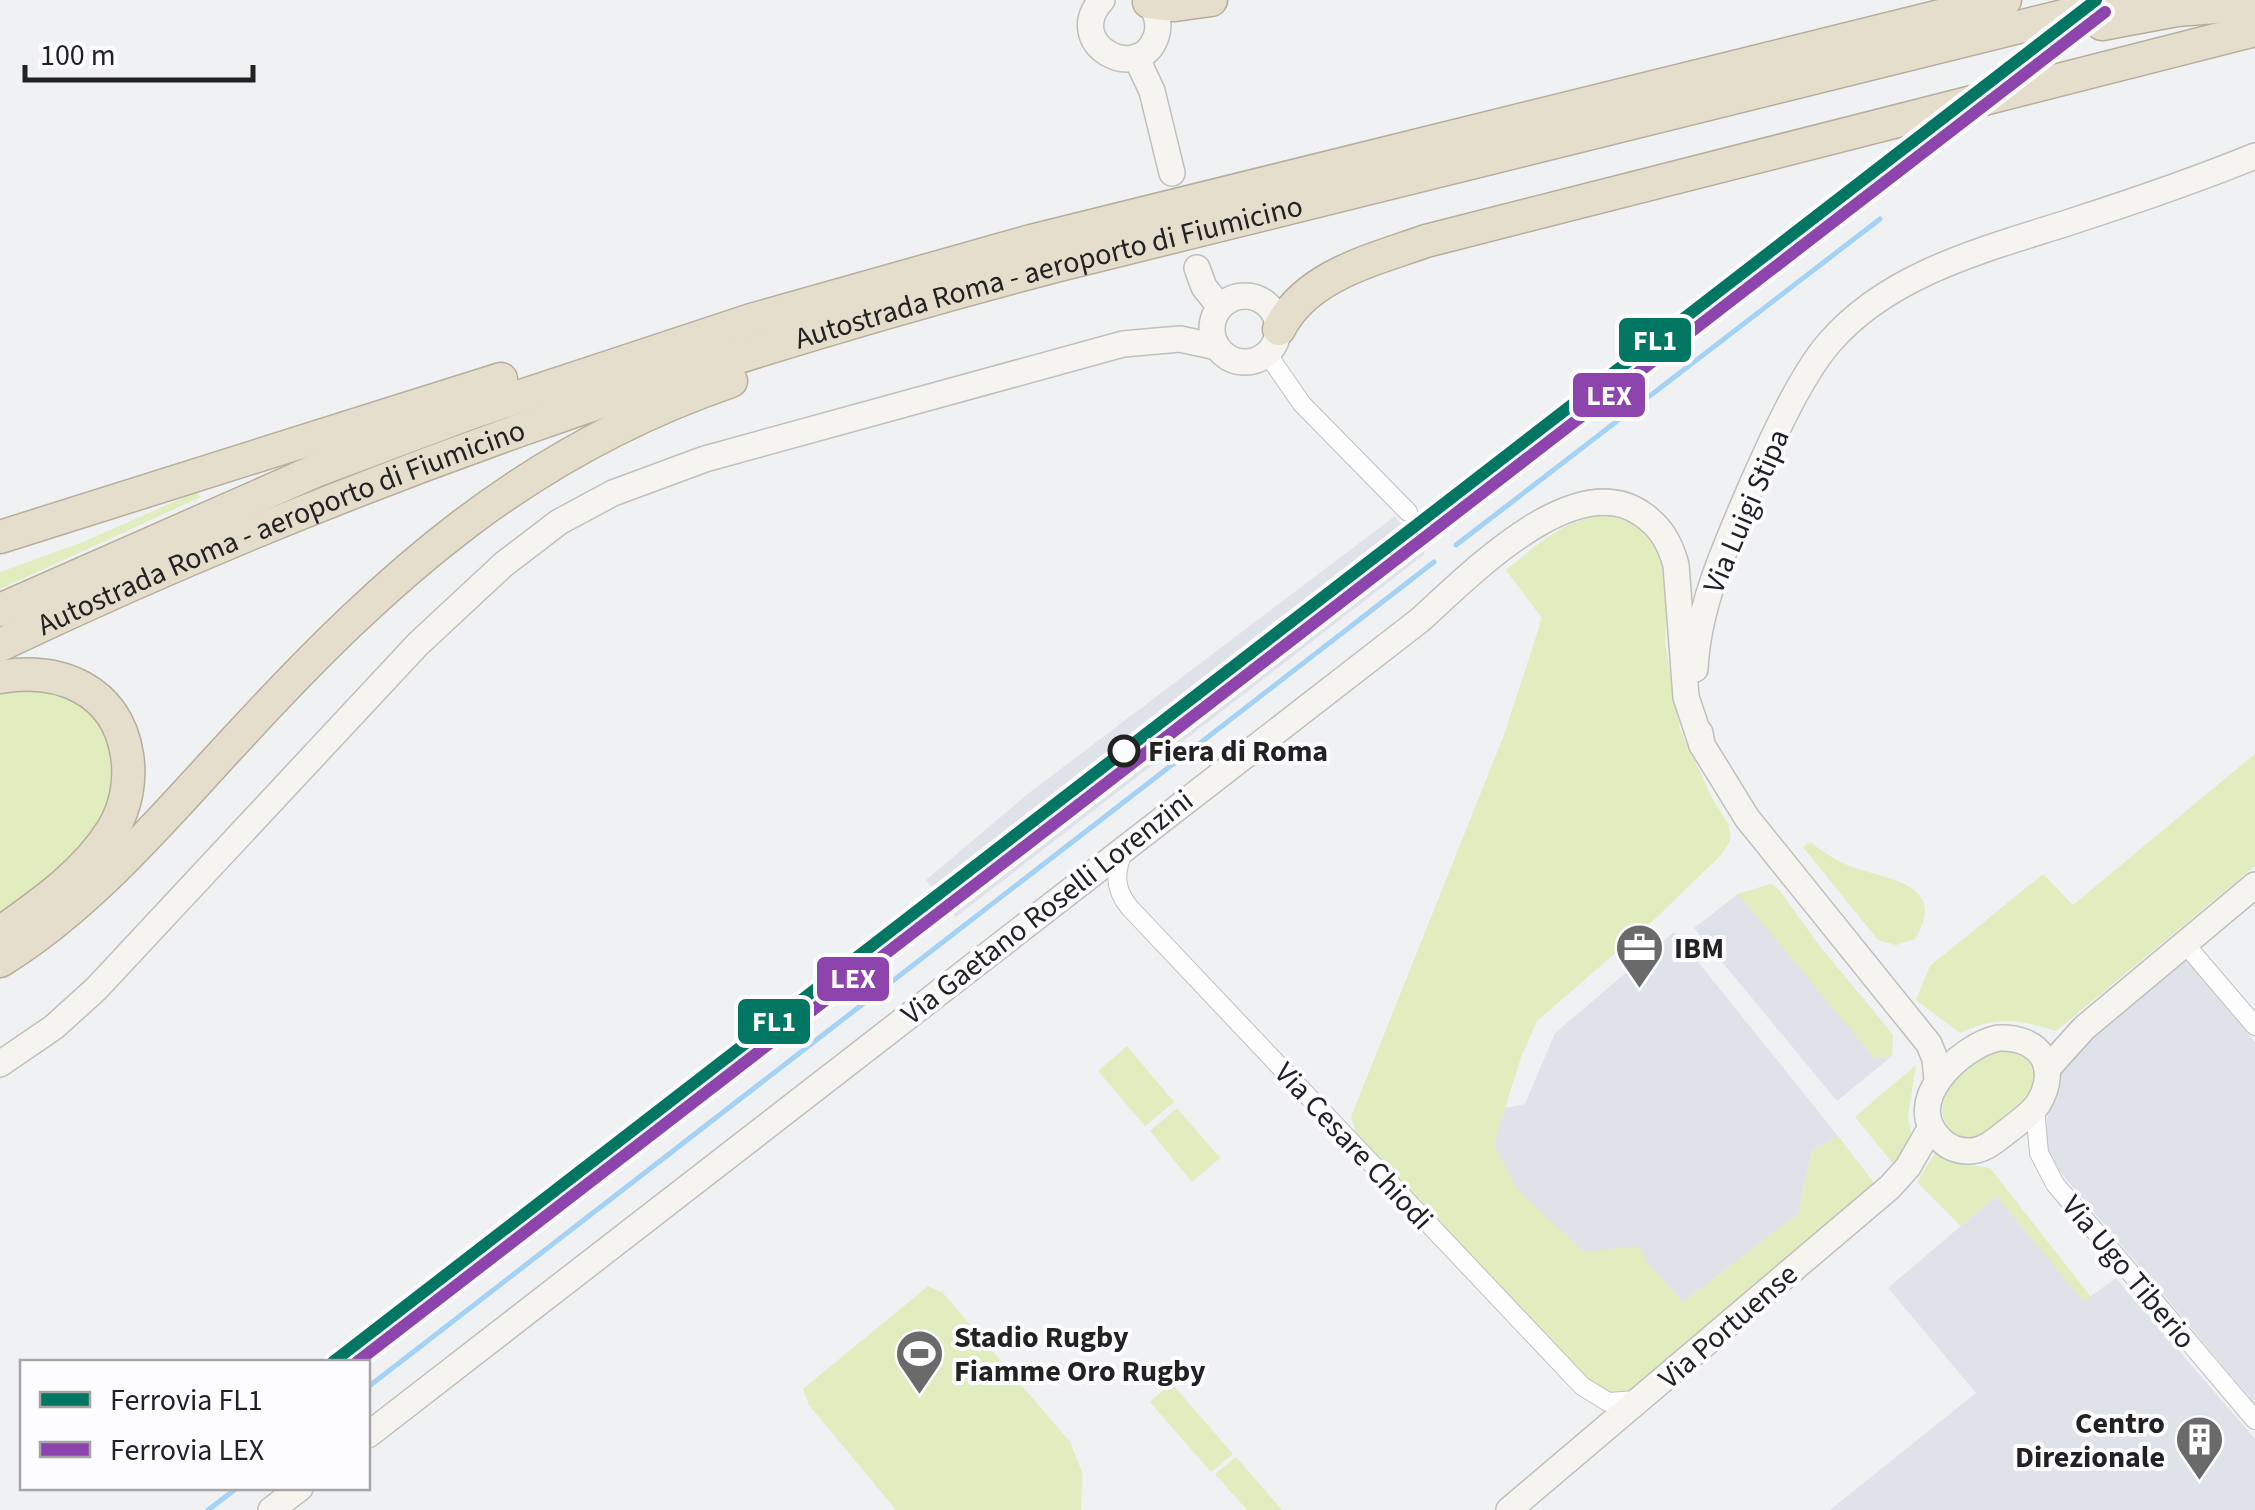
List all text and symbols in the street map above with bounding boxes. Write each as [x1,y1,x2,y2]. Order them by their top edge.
scale bar [25,20,252,82]
text: 100 m [40,34,116,77]
street label: Autostrada Roma - aeroporto di Fiumicino [789,184,1307,360]
line badge: FL1 [1617,316,1693,364]
text: FL1 [1633,321,1677,361]
line badge: LEX [1571,371,1647,419]
text: LEX [1586,376,1632,416]
street label: Autostrada Roma - aeroporto di Fiumicino [30,409,531,647]
street label: Via Luigi Stipa [1693,422,1800,600]
place label: Fiera di Roma [1148,730,1328,773]
marker: Fiera di Roma [1109,736,1139,766]
street label: Via Gaetano Roselli Lorenzini [892,780,1203,1035]
office icon: IBM [1613,922,1665,990]
place label: IBM [1674,927,1724,970]
line badge: LEX [815,955,891,1003]
text: LEX [830,959,876,999]
line badge: FL1 [736,997,812,1046]
text: FL1 [752,1002,796,1042]
street label: Via Cesare Chiodi [1264,1053,1443,1240]
street label: Via Ugo Tiberio [2051,1186,2206,1359]
street label: Via Portuense [1649,1254,1807,1399]
place label: Stadio Rugby Fiamme Oro Rugby [954,1316,1206,1393]
sports icon: Stadio Rugby Fiamme Oro Rugby [893,1328,945,1396]
legend [20,1360,370,1490]
text: Ferrovia FL1 [110,1379,263,1422]
place label: Centro Direzionale [2015,1402,2165,1479]
building icon: Centro Direzionale [2174,1414,2226,1482]
text: Ferrovia LEX [110,1429,264,1472]

